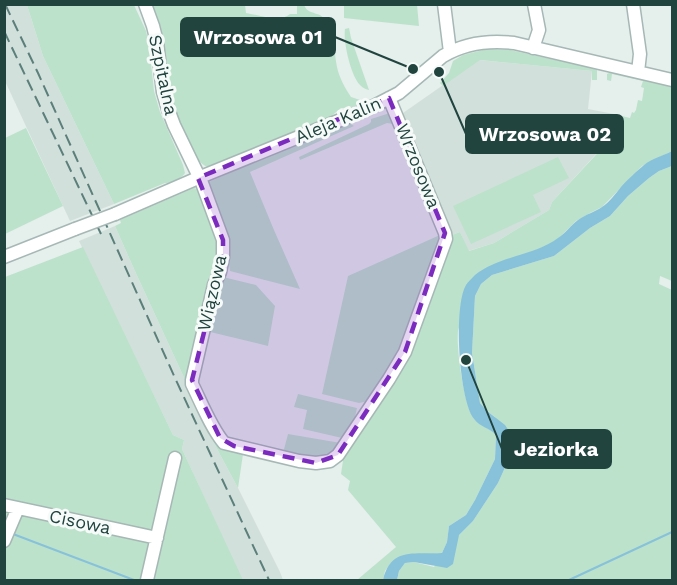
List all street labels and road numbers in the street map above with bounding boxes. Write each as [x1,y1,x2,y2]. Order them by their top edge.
street label: Szpitalna [145,33,182,117]
street label: Aleja Kalin [292,92,384,147]
street label: Wrzosowa [392,120,445,211]
street label: Wiązowa [193,253,230,333]
street label: Cisowa [48,505,113,538]

